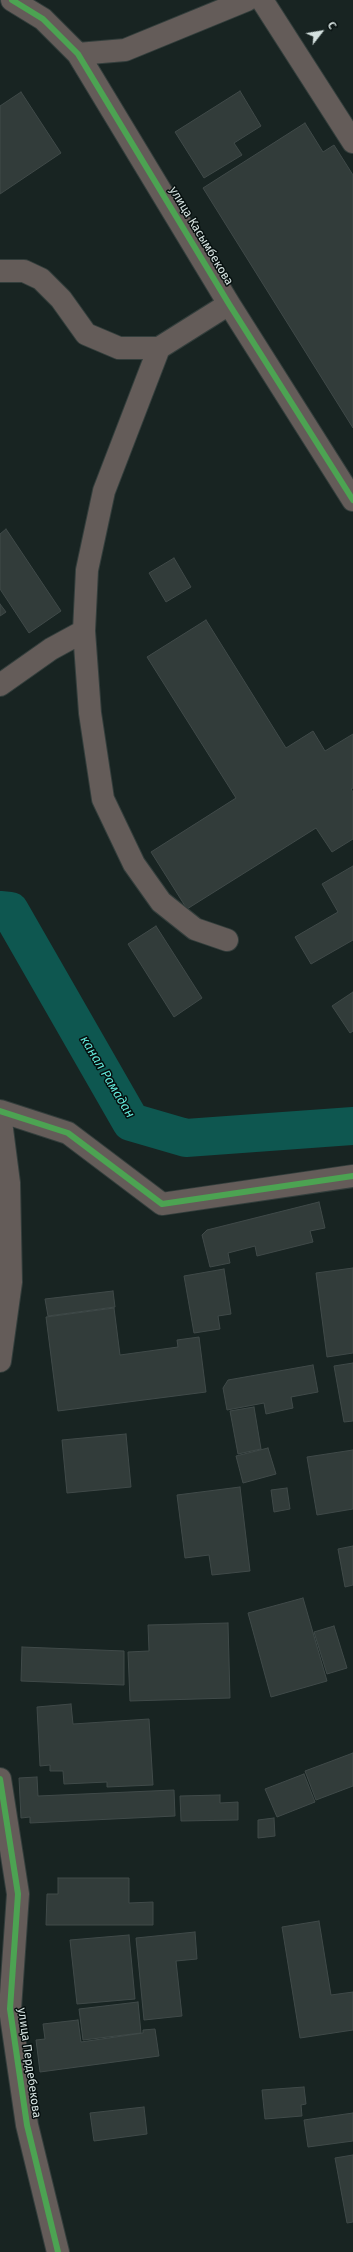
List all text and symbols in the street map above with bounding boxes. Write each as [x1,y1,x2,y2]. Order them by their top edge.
north arrow [301,12,341,52]
text: С [325,19,339,32]
street label: улица Касымбекова [166,184,236,288]
water label: канал Рамадан [76,1033,138,1121]
street label: улица Пердебекова [14,2007,44,2119]

